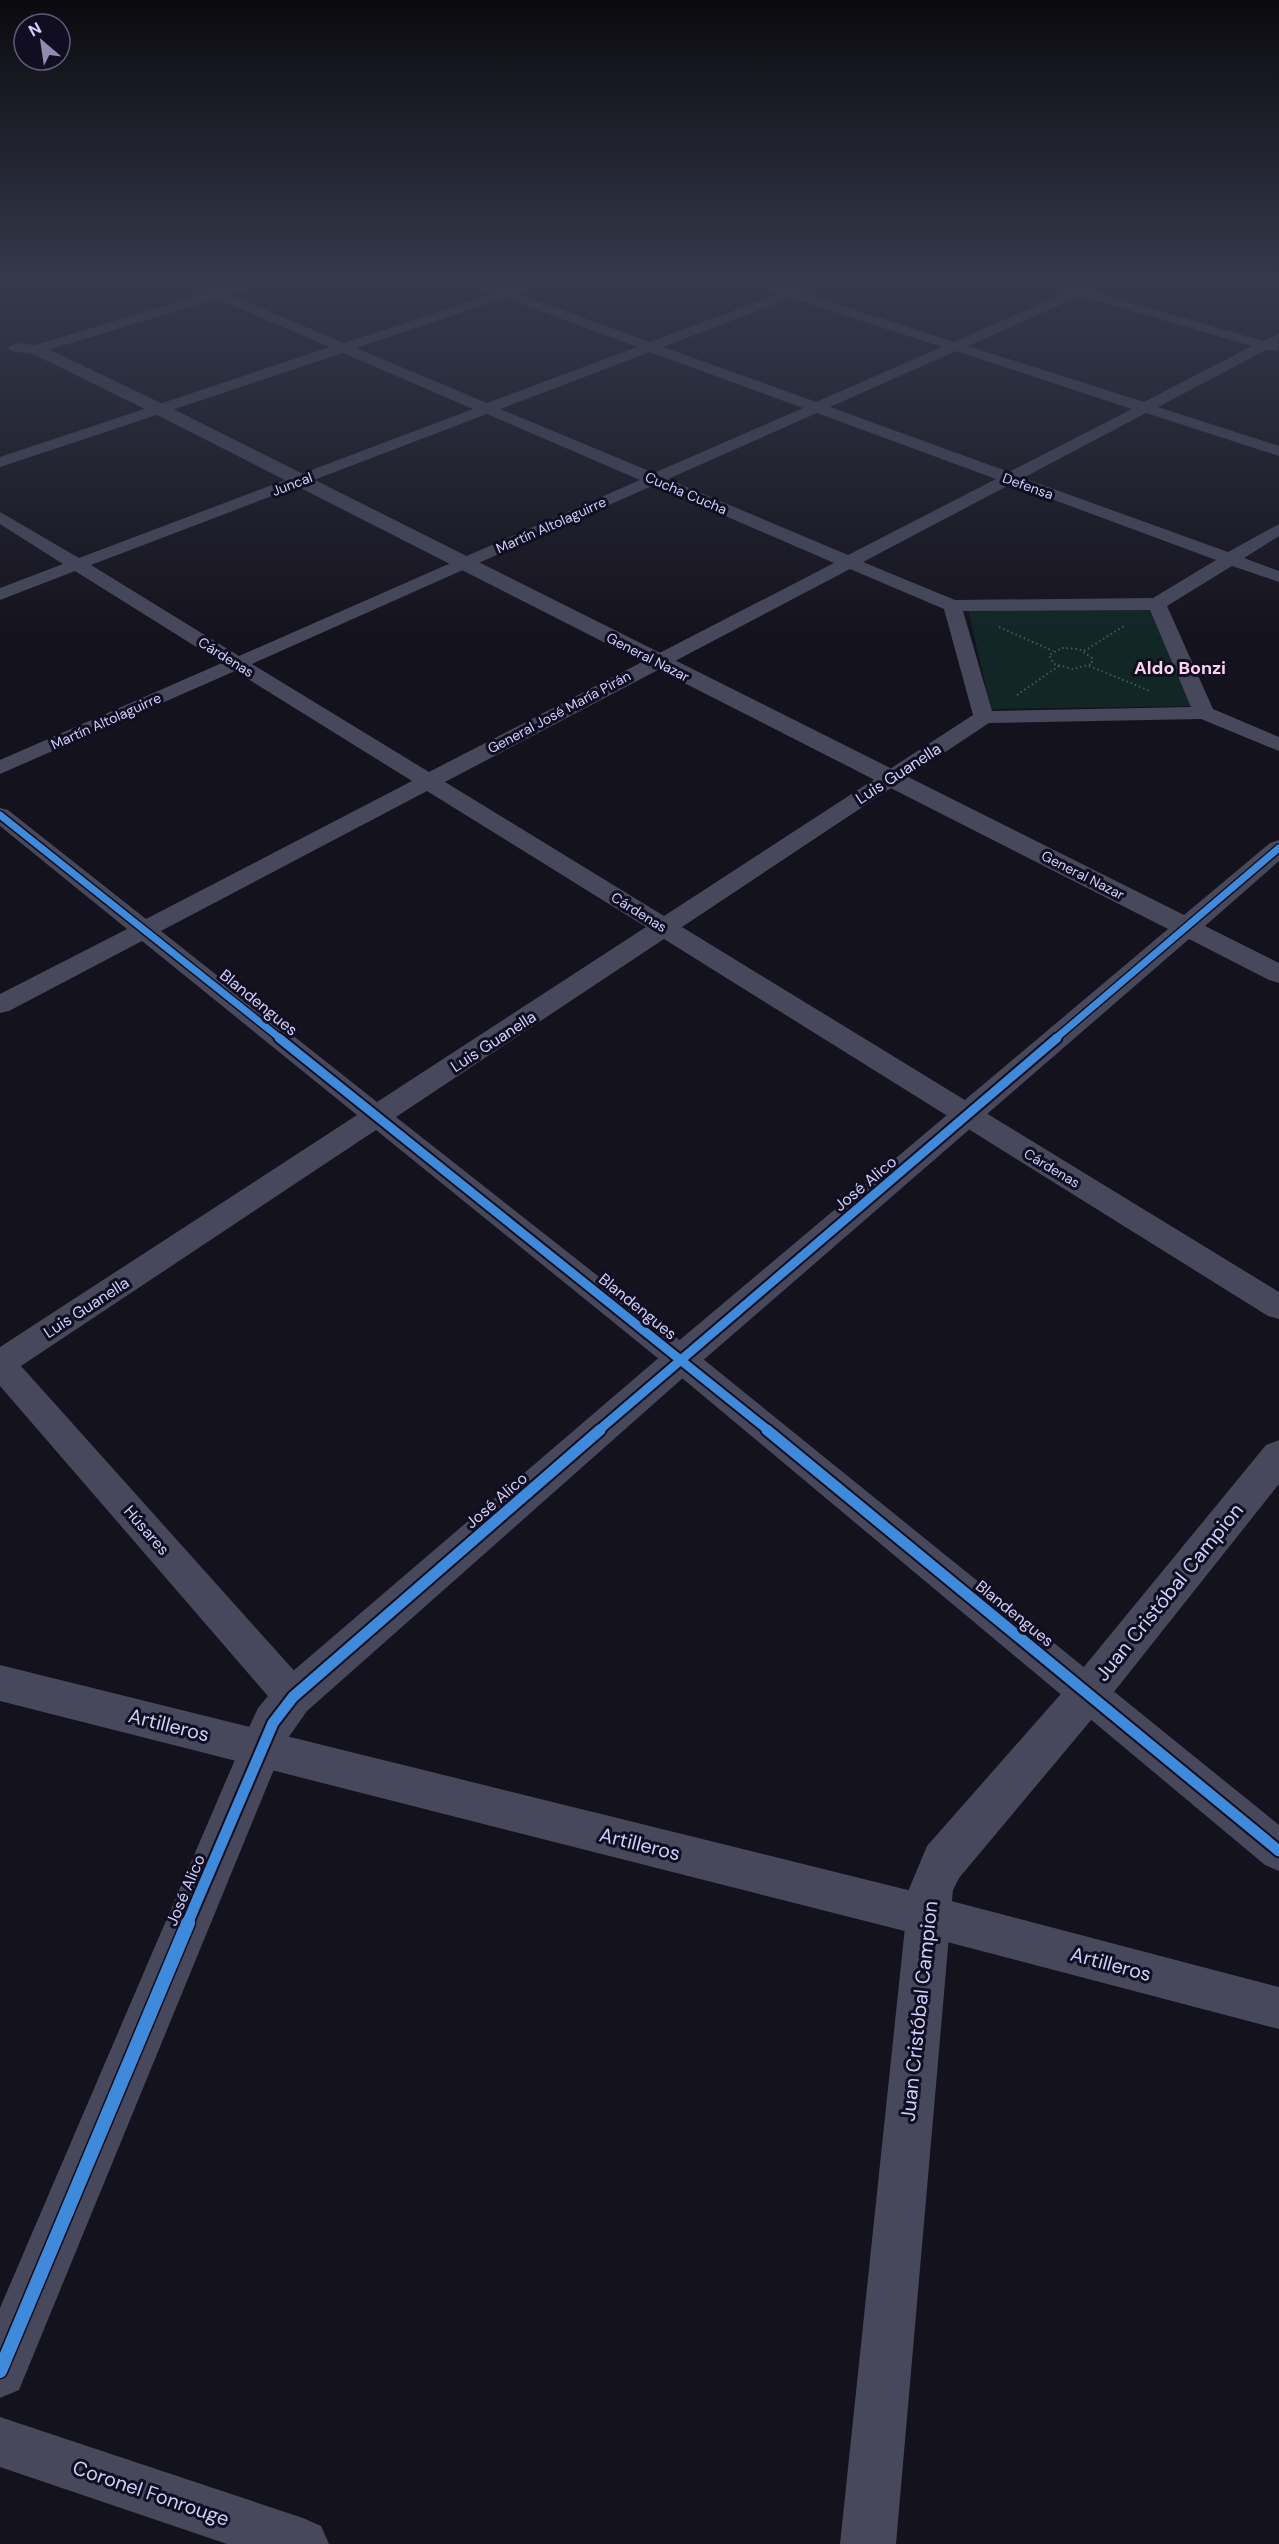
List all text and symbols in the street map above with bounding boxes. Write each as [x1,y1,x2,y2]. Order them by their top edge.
north arrow [12,12,72,72]
text: N [25,17,45,41]
street label: Juncal [269,468,315,500]
street label: Cucha Cucha [642,468,730,518]
street label: Defensa [1000,469,1056,503]
street label: Martín Altolaguirre [493,493,609,557]
street label: General Nazar [604,628,692,686]
street label: Cárdenas [195,633,257,681]
district label: Aldo Bonzi [1134,656,1226,680]
street label: General José María Pirán [484,667,634,757]
street label: Martín Altolaguirre [48,689,164,753]
street label: Luis Guanella [852,738,945,809]
street label: General Nazar [1039,846,1127,904]
street label: Cárdenas [608,888,670,936]
street label: Blandengues [215,964,302,1040]
street label: Luis Guanella [447,1006,540,1077]
street label: Cárdenas [1021,1144,1083,1192]
street label: José Alico [830,1151,901,1216]
street label: Blandengues [594,1268,681,1344]
street label: Luis Guanella [40,1272,133,1343]
street label: José Alico [461,1468,532,1533]
street label: Juan Cristóbal Campion [1089,1498,1249,1686]
street label: Húsares [119,1501,174,1560]
street label: Blandengues [971,1575,1058,1651]
street label: Artilleros [126,1702,212,1748]
street label: Artilleros [597,1821,683,1867]
street label: José Alico [161,1851,210,1929]
street label: Juan Cristóbal Campion [894,1899,944,2123]
street label: Artilleros [1068,1941,1154,1987]
street label: Coronel Fonrouge [69,2454,233,2532]

